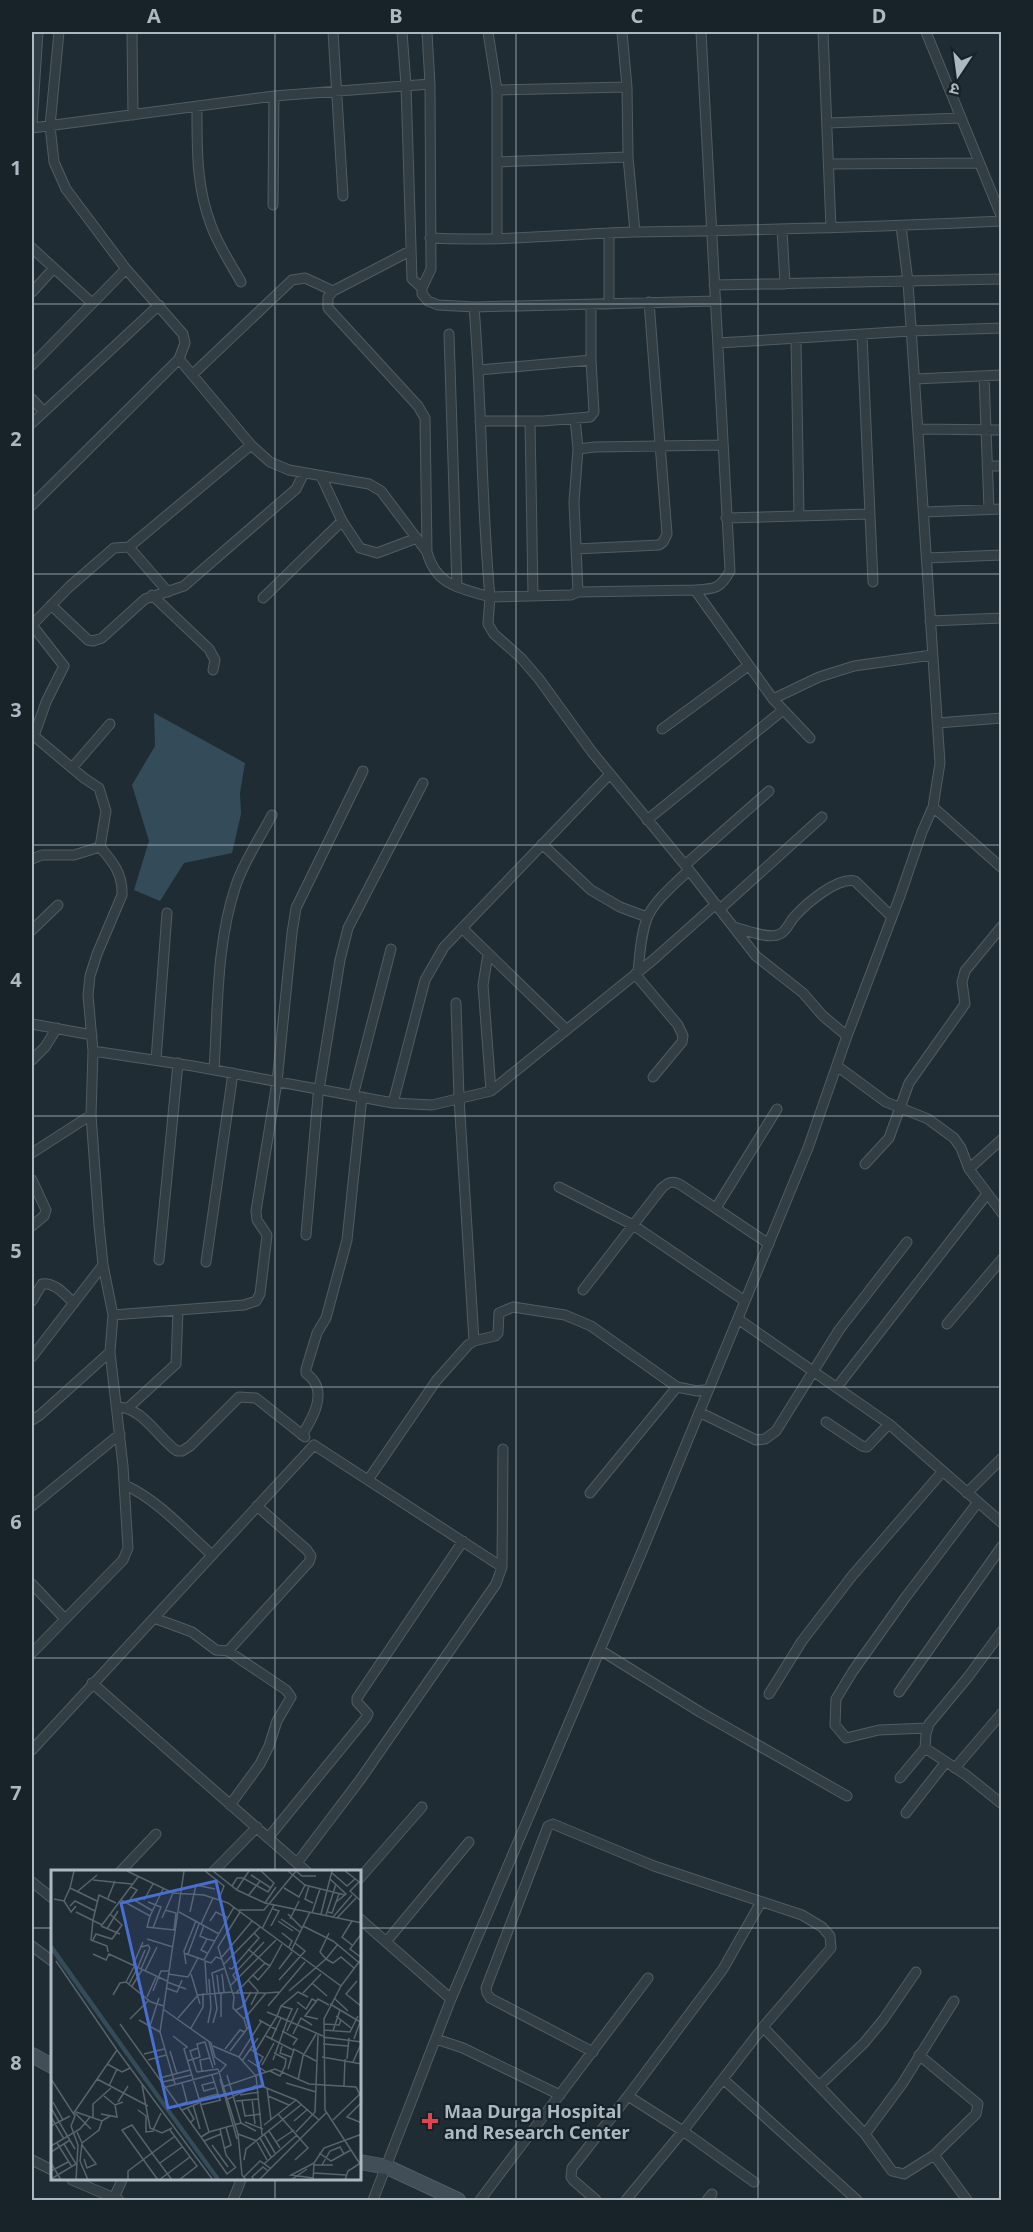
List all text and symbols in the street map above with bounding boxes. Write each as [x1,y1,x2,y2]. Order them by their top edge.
text: A [147,2,161,29]
text: B [389,2,403,29]
text: C [631,2,644,29]
text: D [872,2,886,29]
north arrow [928,45,988,105]
text: उ [947,78,962,101]
text: 1 [10,154,22,181]
text: 2 [10,425,22,452]
text: 3 [10,696,22,723]
text: 4 [10,966,22,993]
text: 5 [10,1237,22,1264]
text: 6 [10,1508,22,1535]
text: 7 [10,1779,22,1806]
inset map [51,1870,362,2181]
text: 8 [10,2049,22,2076]
place label: Maa Durga Hospital and Research Center [444,2099,630,2144]
marker: Maa Durga Hospital and Research Center [421,2112,439,2130]

